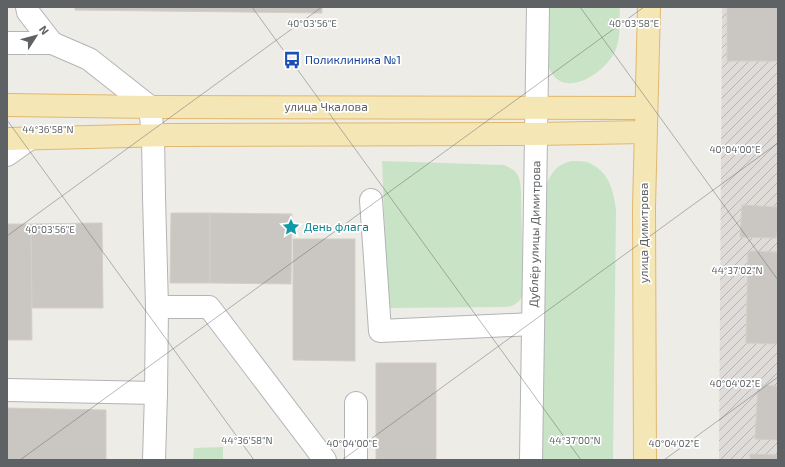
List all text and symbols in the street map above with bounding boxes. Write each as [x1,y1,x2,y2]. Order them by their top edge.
north arrow [16,16,56,56]
text: 40°03'56"E [287,17,337,29]
text: 40°03'58"E [609,17,659,29]
text: N [37,23,52,37]
bus stop icon: Поликлиника №1 [282,50,302,70]
place label: Поликлиника №1 [305,52,401,66]
street label: улица Чкалова [284,99,368,114]
text: 44°36'58"N [22,123,74,135]
text: 40°04'00"E [709,143,761,155]
street label: Дублёр улицы Димитрова [526,160,543,308]
street label: улица Димитрова [636,183,651,283]
place icon: День флага [281,217,301,237]
place label: День флага [304,219,369,233]
text: 40°03'56"E [25,223,75,235]
text: 44°37'02"N [712,264,762,276]
text: 40°04'02"E [710,377,761,389]
text: 44°36'58"N [221,434,273,446]
text: 44°37'00"N [549,434,601,446]
text: 40°04'00"E [326,437,378,449]
text: 40°04'02"E [649,437,700,449]

